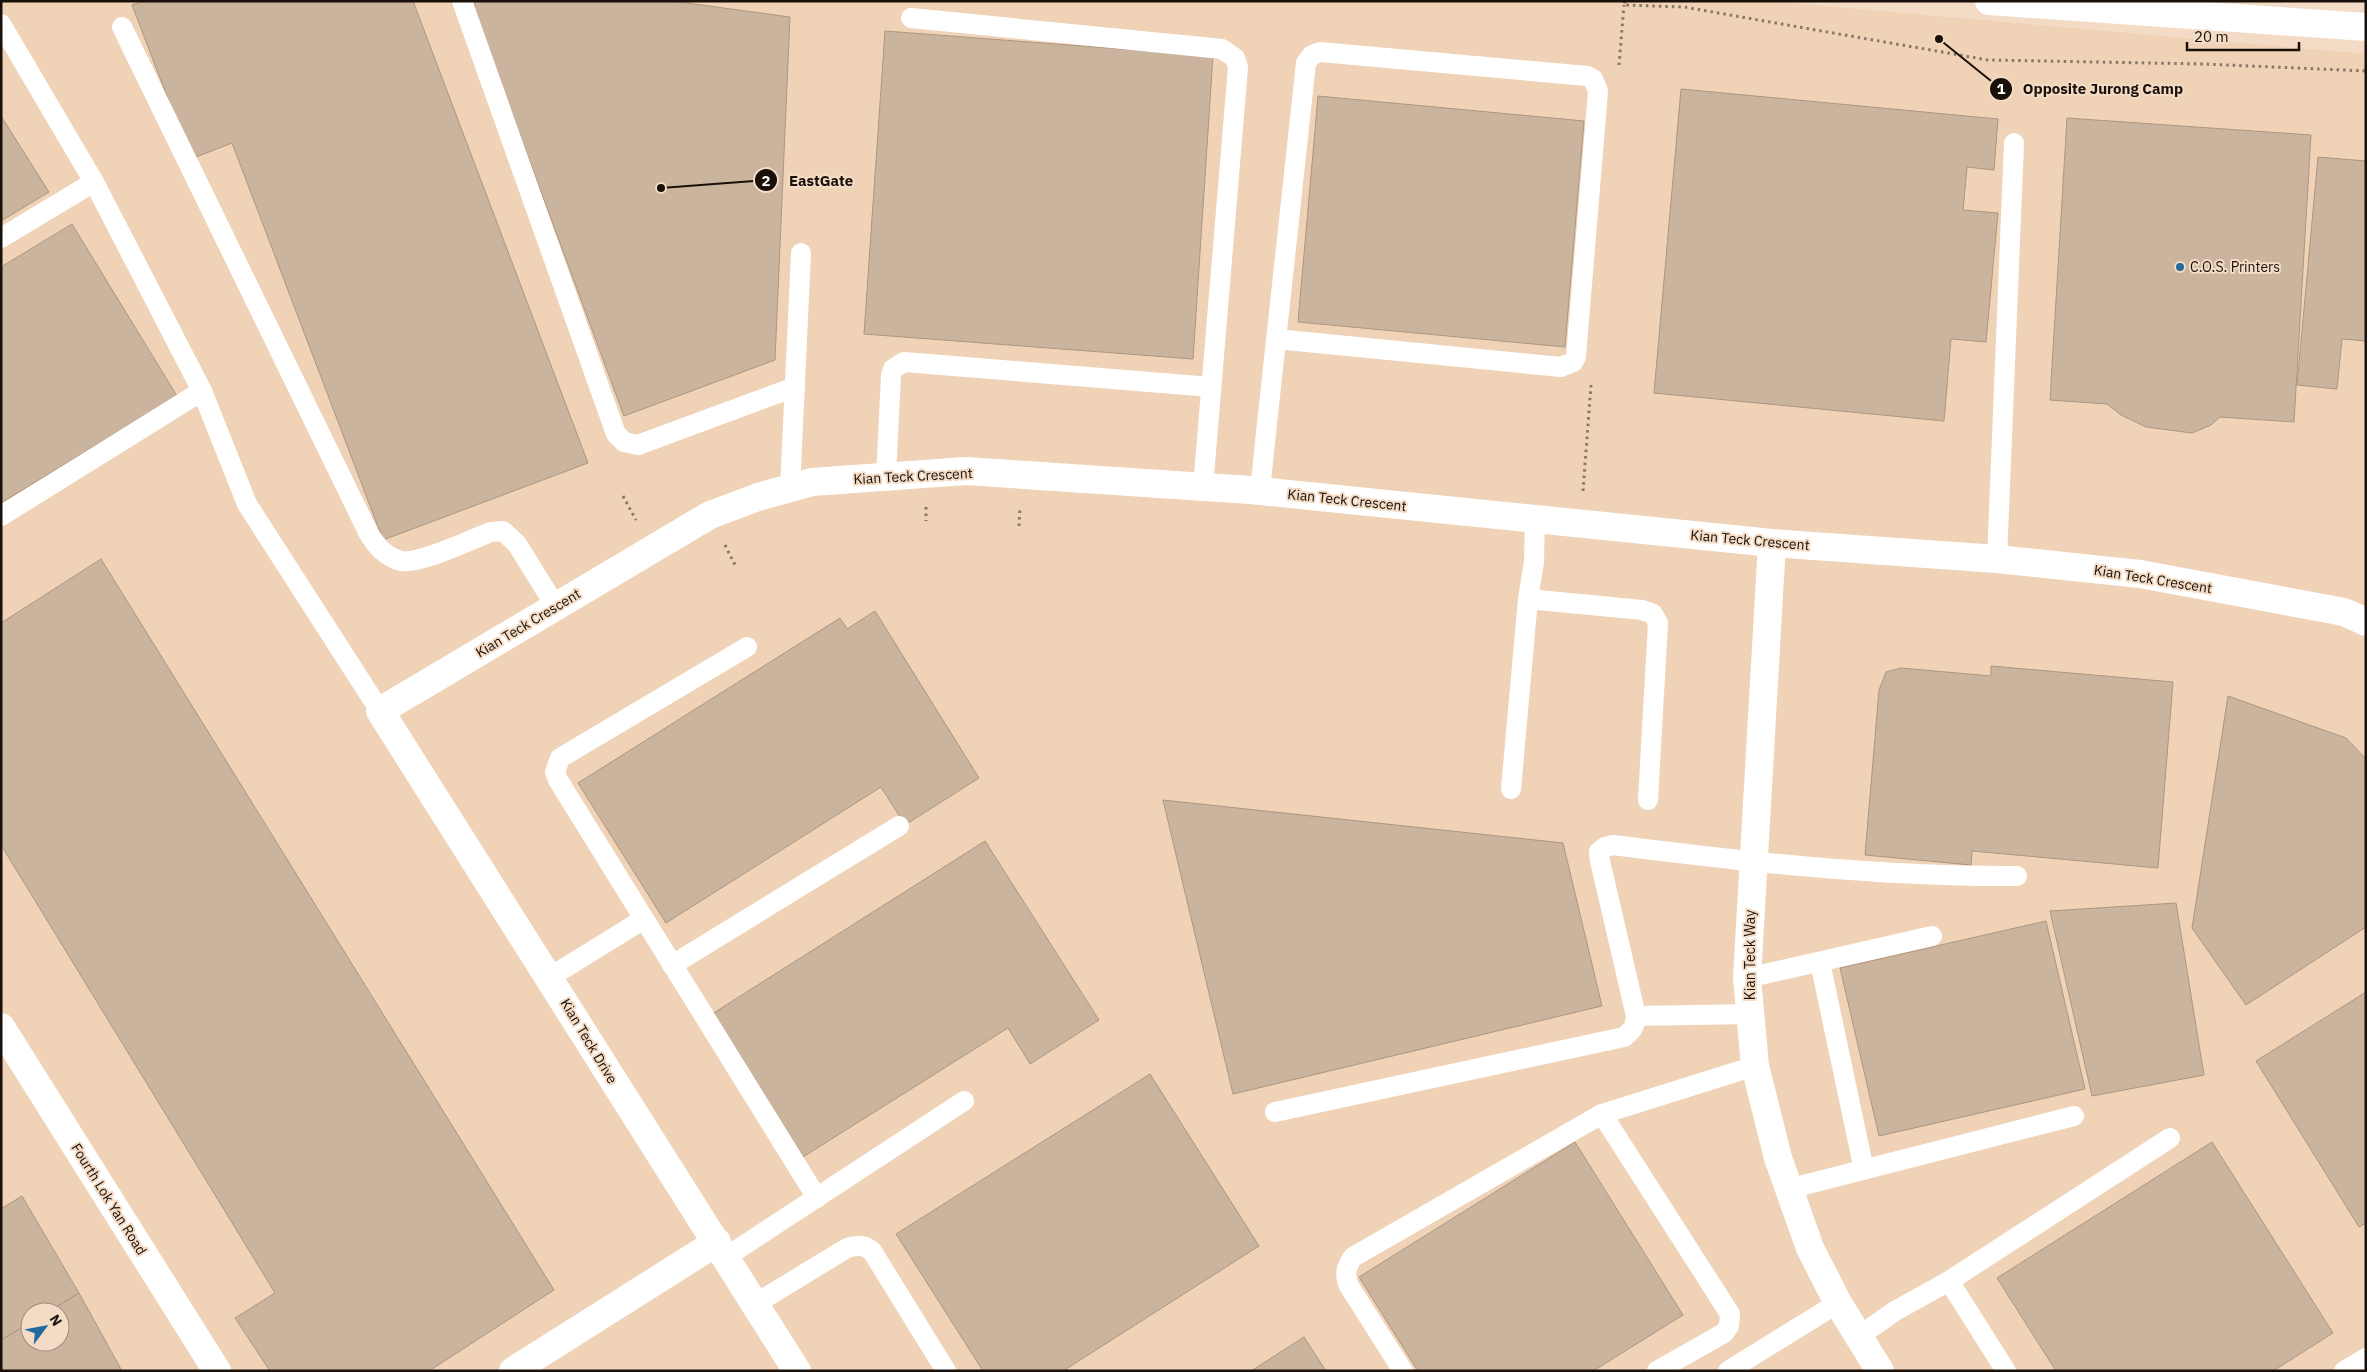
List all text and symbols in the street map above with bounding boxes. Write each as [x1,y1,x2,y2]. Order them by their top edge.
scale bar [2187,20,2300,52]
text: 20 m [2194,27,2229,46]
callout: Opposite Jurong Camp [1988,74,2193,104]
text: 1 [1996,79,2006,98]
text: Opposite Jurong Camp [2023,79,2183,98]
callout: EastGate [754,165,863,195]
text: 2 [761,171,771,190]
text: EastGate [789,171,853,190]
place label: C.O.S. Printers [2190,258,2280,276]
marker: C.O.S. Printers [2174,261,2186,273]
street label: Kian Teck Crescent [853,464,973,488]
street label: Kian Teck Crescent [1287,485,1407,515]
street label: Kian Teck Crescent [1690,526,1810,554]
street label: Kian Teck Crescent [2093,561,2213,597]
street label: Kian Teck Crescent [472,584,584,661]
street label: Kian Teck Way [1741,910,1759,1000]
street label: Kian Teck Drive [557,995,622,1087]
street label: Fourth Lok Yan Road [67,1140,151,1258]
north arrow [20,1302,70,1352]
text: N [46,1311,66,1329]

